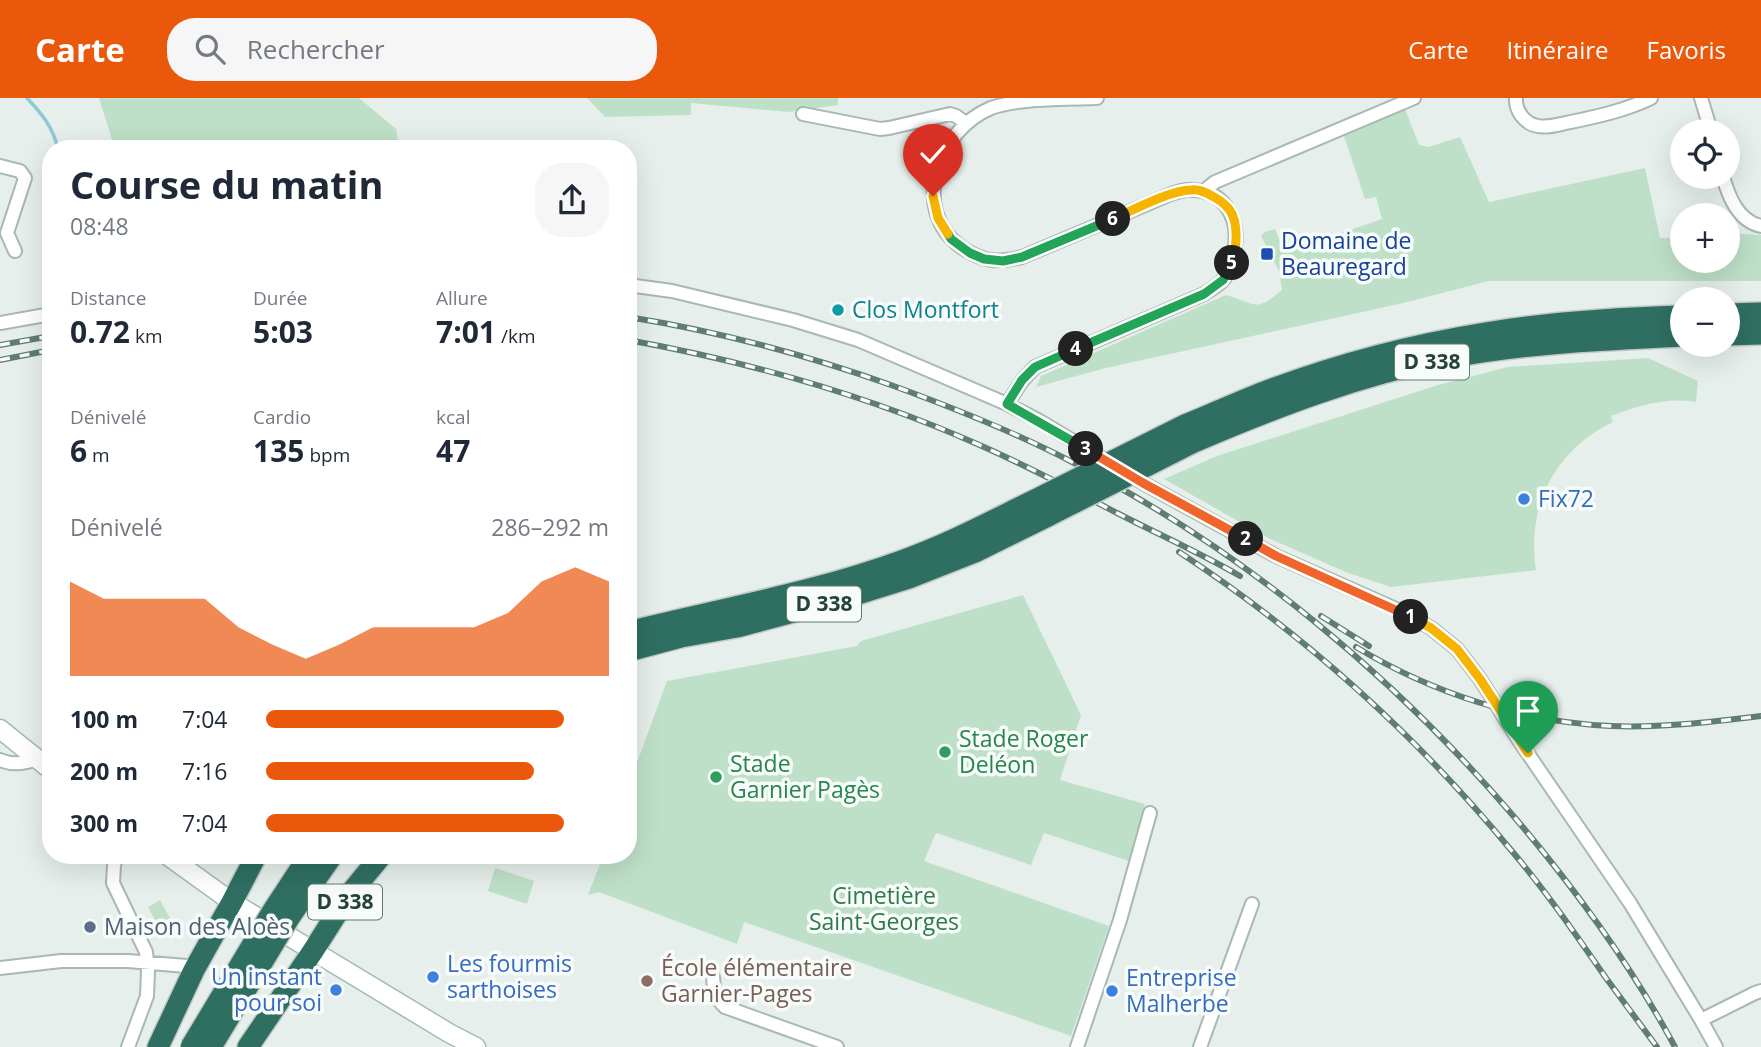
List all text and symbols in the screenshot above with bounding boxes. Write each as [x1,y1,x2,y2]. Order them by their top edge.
search box [167,18,657,81]
text: Carte [35,27,125,72]
icon: search [191,30,229,68]
text: Rechercher [247,31,385,67]
text: Carte [1408,33,1469,66]
text: Itinéraire [1507,33,1609,66]
text: Favoris [1647,33,1726,66]
map controls [1670,119,1740,357]
button: locate [1670,119,1740,189]
pin [903,124,963,196]
icon: check [914,135,952,173]
text: Course du matin [70,158,383,210]
button: share [535,163,609,237]
pin: 6 [1096,202,1130,236]
button: + [1670,203,1740,273]
text: 6 [1107,205,1118,231]
text: 08:48 [70,210,129,242]
place label: Domaine de Beauregard [1281,224,1411,282]
pin: 5 [1214,246,1250,280]
marker: Domaine de Beauregard [1259,246,1275,262]
text: 5 [1226,249,1237,275]
text: Distance [70,285,146,311]
text: Durée [253,285,308,311]
text: Allure [436,285,488,311]
button: − [1670,287,1740,357]
place label: Clos Montfort [852,293,999,325]
marker: Clos Montfort [830,302,846,318]
text: 0.72 [70,311,130,352]
text: 5:03 [253,311,313,352]
text: 7:01 [436,311,496,352]
text: km [130,323,163,349]
text: /km [496,323,536,349]
pin: 4 [1058,331,1094,366]
text: 4 [1070,335,1081,361]
road number: D 338 [1395,344,1469,380]
text: Dénivelé [70,404,147,430]
text: Cardio [253,404,311,430]
text: kcal [436,404,470,430]
text: 6 [70,430,87,471]
text: 135 [253,430,304,471]
text: 47 [436,430,470,471]
pin: 3 [1068,432,1104,466]
text: 3 [1080,435,1091,461]
text: m [87,442,110,468]
text: bpm [304,442,350,468]
place label: Fix72 [1538,482,1594,514]
marker: Fix72 [1516,491,1532,507]
text: Dénivelé [70,511,163,543]
text: 286–292 m [491,511,609,543]
pin: 2 [1228,522,1264,556]
text: 2 [1240,525,1251,551]
road number: D 338 [787,587,861,622]
pin: 1 [1394,600,1428,634]
text: 1 [1405,603,1416,629]
pin [1498,681,1558,753]
icon: arrive [1509,692,1547,730]
text: 100 m [70,703,138,735]
text: 7:04 [182,703,228,735]
place label: Stade Roger Deléon [959,722,1089,780]
marker: Stade Roger Deléon [937,744,953,760]
place label: Stade Garnier Pagès [730,747,880,805]
text: 200 m [70,755,138,787]
text: 7:16 [182,755,228,787]
marker: Stade Garnier Pagès [708,769,724,785]
text: 300 m [70,807,138,839]
text: 7:04 [182,807,228,839]
park label: Cimetière Saint-Georges [809,879,959,937]
road number: D 338 [308,884,382,920]
place label: Maison des Aloès [104,910,290,942]
marker: Maison des Aloès [82,919,98,935]
place label: Les fourmis sarthoises [447,947,572,1005]
place label: École élémentaire Garnier-Pages [661,951,852,1009]
place label: Un instant pour soi [211,960,322,1018]
place label: Entreprise Malherbe [1126,961,1237,1019]
marker: Les fourmis sarthoises [425,969,441,985]
marker: École élémentaire Garnier-Pages [639,973,655,989]
marker: Un instant pour soi [328,982,344,998]
marker: Entreprise Malherbe [1104,983,1120,999]

